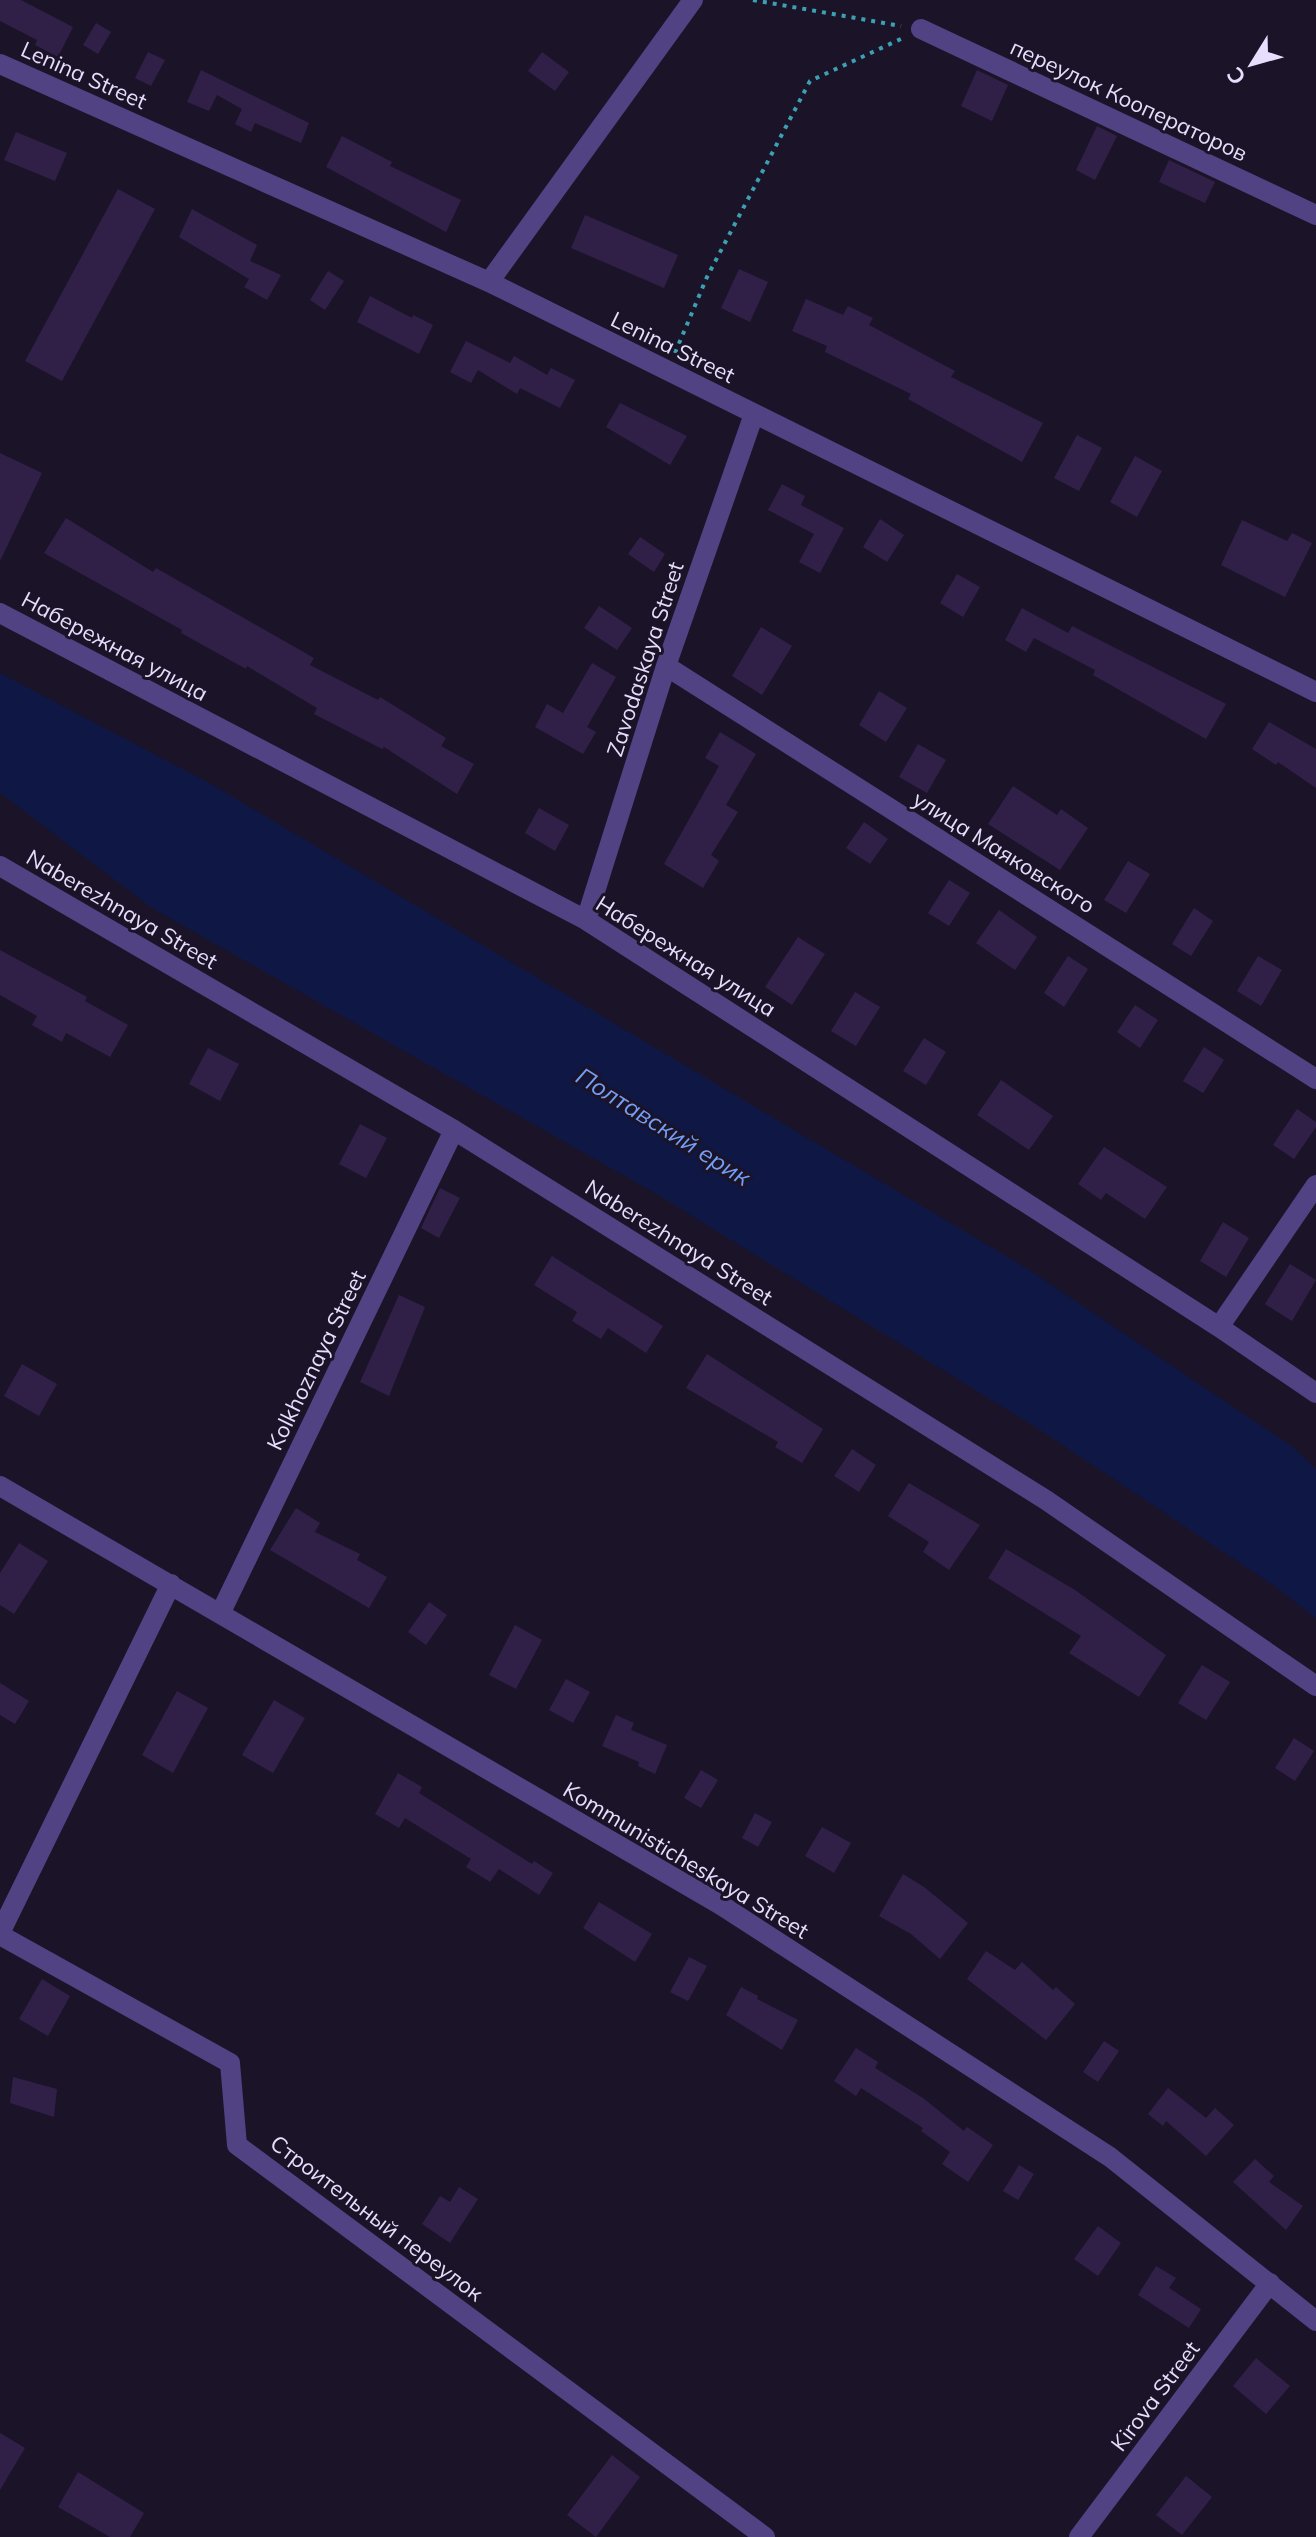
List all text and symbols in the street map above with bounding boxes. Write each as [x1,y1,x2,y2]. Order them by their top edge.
north arrow [1212,24,1292,104]
street label: переулок Кооператоров [1006,33,1252,167]
street label: Lenina Street [17,35,151,115]
text: С [1220,62,1252,90]
street label: Lenina Street [606,305,740,389]
street label: Zavodaskaya Street [600,558,690,760]
street label: Набережная улица [17,585,213,707]
street label: улица Маяковского [908,785,1100,919]
street label: Naberezhnaya Street [21,843,223,975]
street label: Набережная улица [591,889,781,1023]
water label: Полтавский ерик [571,1060,757,1192]
street label: Naberezhnaya Street [580,1173,778,1311]
street label: Kolkhoznaya Street [260,1265,372,1455]
street label: Kommunisticheskaya Street [558,1775,814,1945]
street label: Строительный переулок [265,2129,489,2307]
street label: Kirova Street [1104,2335,1206,2457]

